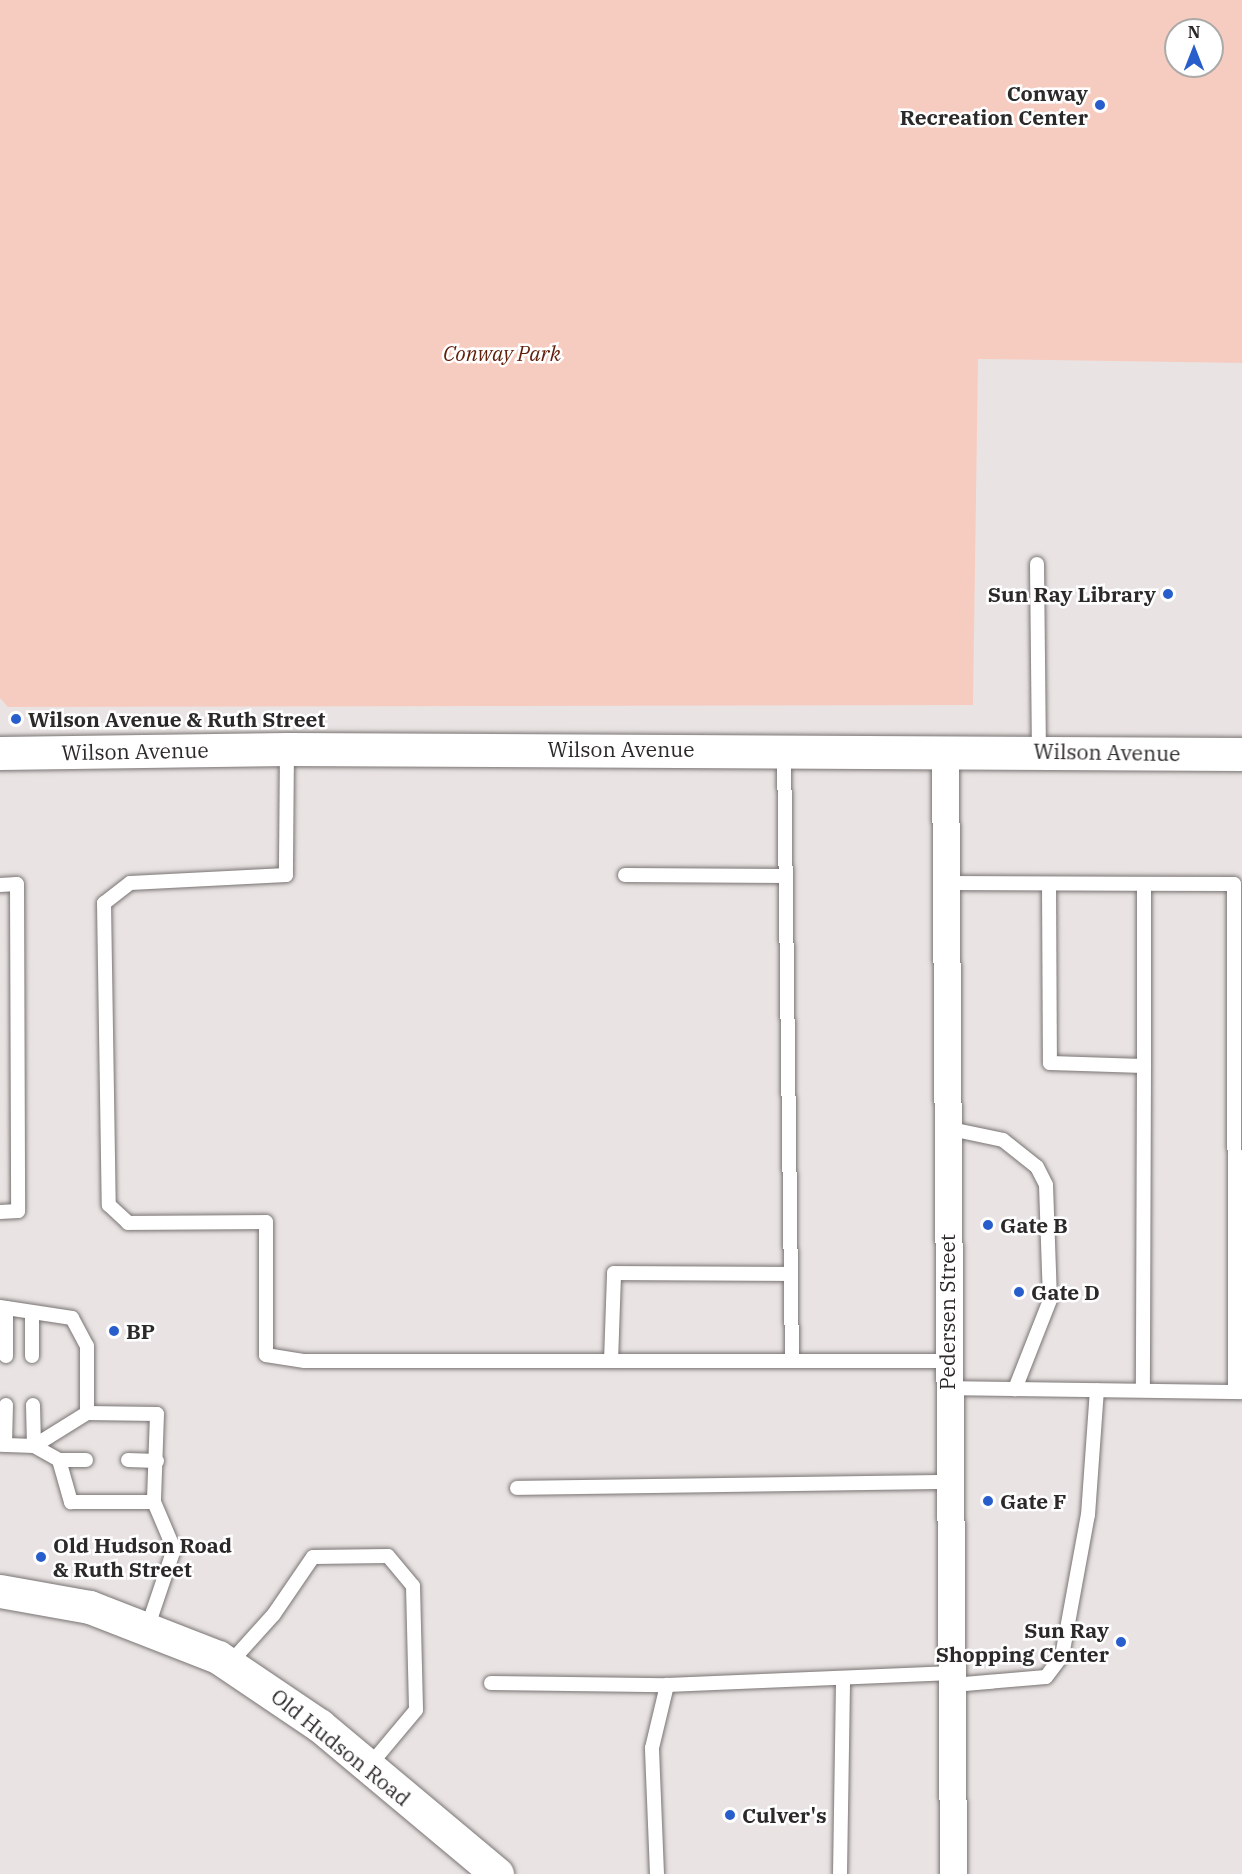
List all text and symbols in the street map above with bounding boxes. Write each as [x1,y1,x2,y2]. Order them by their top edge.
north arrow [1164,18,1224,78]
text: N [1188,22,1200,42]
place label: Conway Recreation Center [900,80,1088,130]
marker: Conway Recreation Center [1093,98,1107,112]
park label: Conway Park [443,340,561,366]
place label: Sun Ray Library [988,581,1156,607]
marker: Sun Ray Library [1161,587,1175,601]
place label: Wilson Avenue & Ruth Street [28,706,325,732]
marker: Wilson Avenue & Ruth Street [9,712,23,726]
street label: Wilson Avenue [547,736,695,762]
street label: Wilson Avenue [61,737,209,765]
street label: Wilson Avenue [1033,738,1181,766]
place label: Gate B [1000,1212,1068,1238]
marker: Gate B [981,1218,995,1232]
street label: Pedersen Street [934,1234,960,1390]
place label: Gate D [1031,1279,1100,1305]
marker: Gate D [1012,1285,1026,1299]
place label: BP [126,1318,155,1344]
marker: BP [107,1324,121,1338]
place label: Gate F [1000,1488,1066,1514]
marker: Gate F [981,1494,995,1508]
place label: Old Hudson Road & Ruth Street [53,1532,232,1582]
marker: Old Hudson Road & Ruth Street [34,1550,48,1564]
place label: Sun Ray Shopping Center [936,1617,1109,1667]
marker: Sun Ray Shopping Center [1114,1635,1128,1649]
street label: Old Hudson Road [266,1683,416,1811]
place label: Culver's [742,1802,827,1828]
marker: Culver's [723,1808,737,1822]

